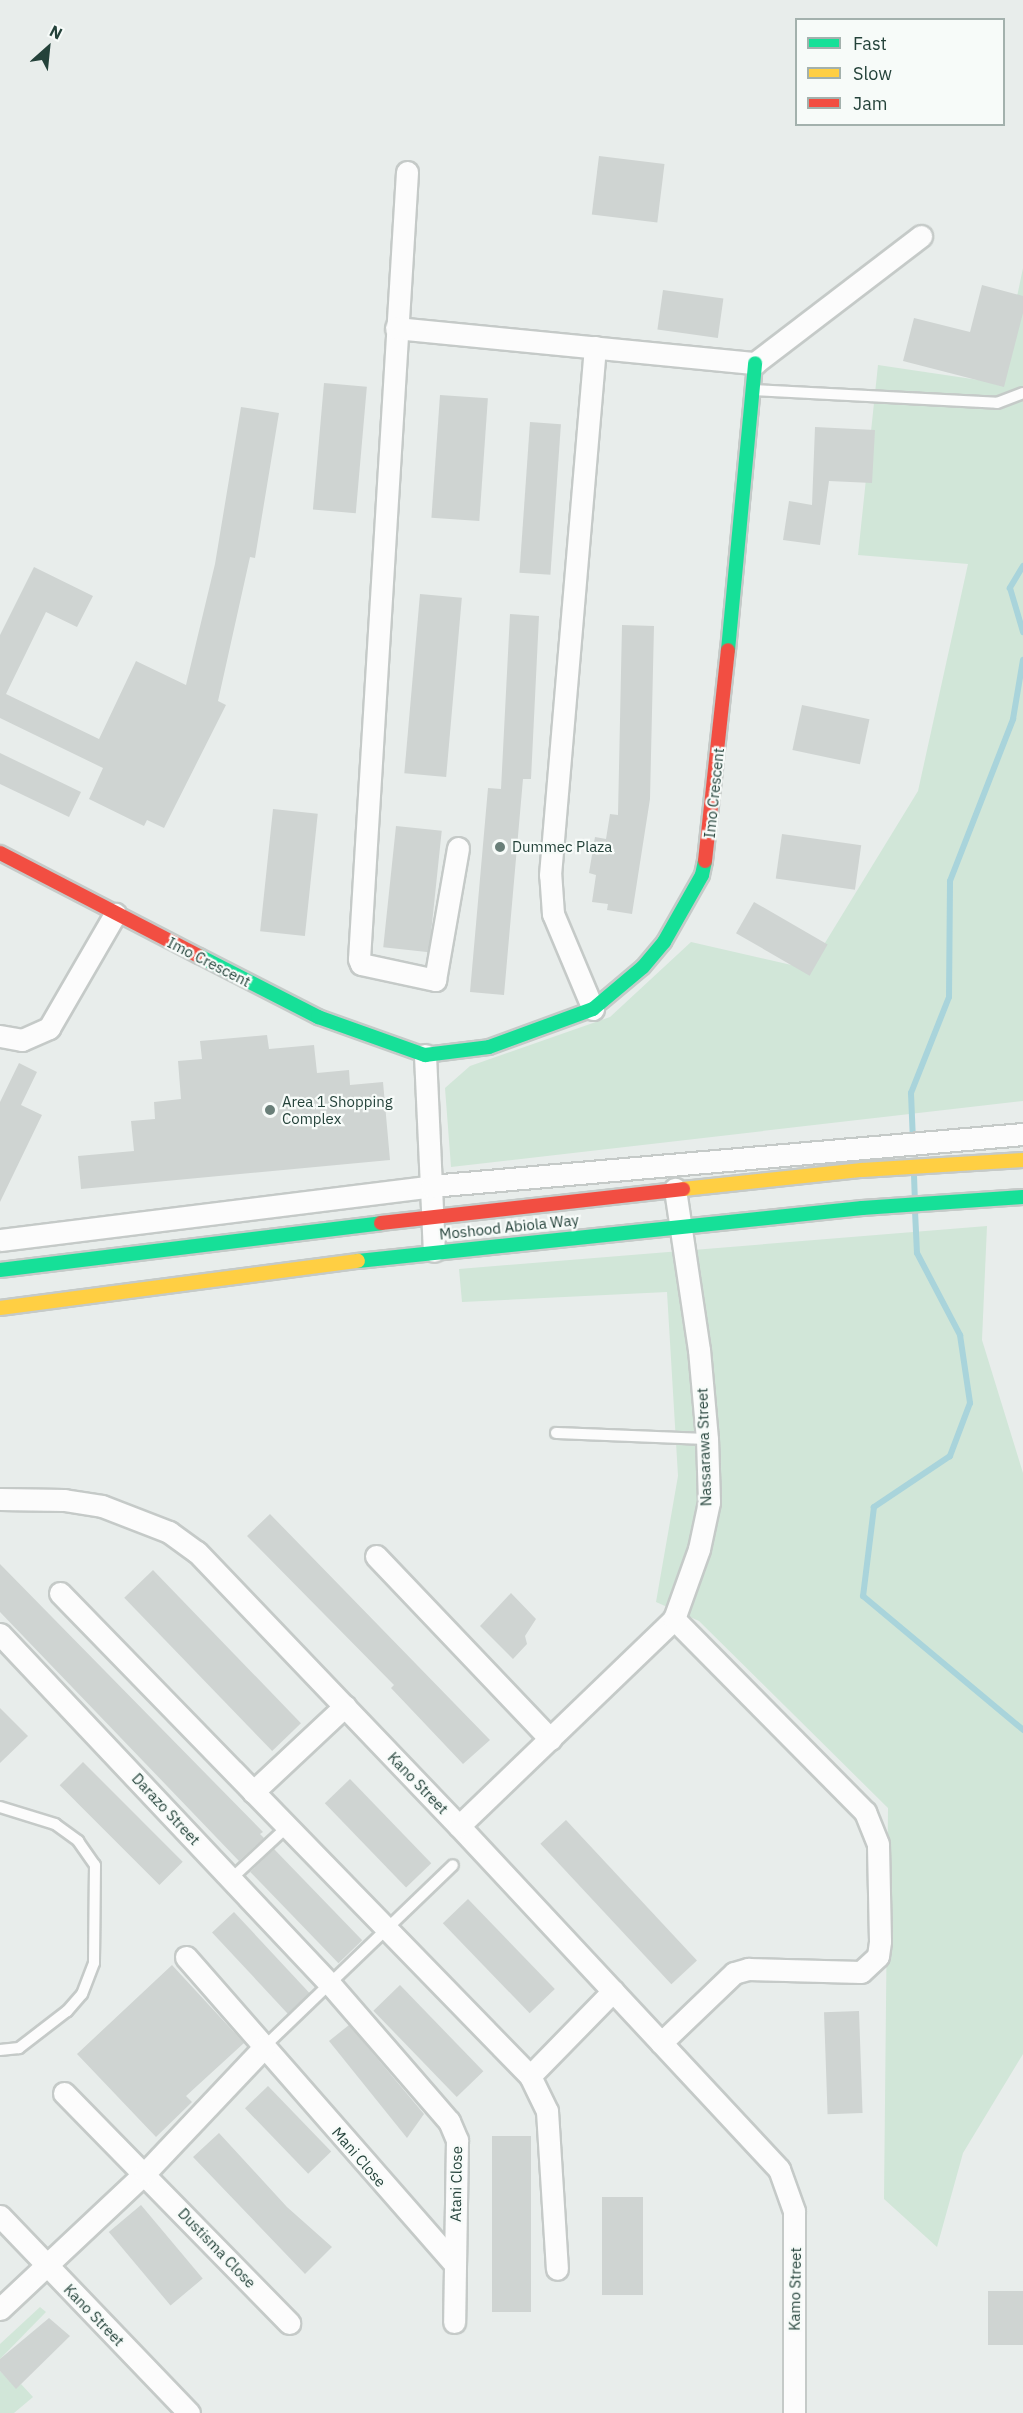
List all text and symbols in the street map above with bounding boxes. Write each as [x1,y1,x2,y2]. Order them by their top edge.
north arrow [18,18,78,78]
legend [795,18,1005,126]
text: N [46,20,66,44]
text: Fast [853,32,887,55]
text: Slow [853,62,892,85]
text: Jam [853,92,888,115]
street label: Imo Crescent [700,747,728,839]
place label: Dummec Plaza [512,838,612,856]
marker: Dummec Plaza [493,840,507,854]
street label: Imo Crescent [164,933,254,991]
place label: Area 1 Shopping Complex [282,1092,393,1127]
marker: Area 1 Shopping Complex [263,1103,277,1117]
street label: Moshood Abiola Way [438,1211,580,1243]
street label: Nassarawa Street [693,1387,715,1507]
street label: Kano Street [384,1748,452,1818]
street label: Darazo Street [128,1769,204,1849]
street label: Mani Close [328,2123,390,2191]
street label: Atani Close [446,2146,466,2222]
street label: Dustisma Close [174,2204,260,2292]
street label: Kamo Street [785,2247,805,2331]
street label: Kano Street [60,2280,128,2350]

